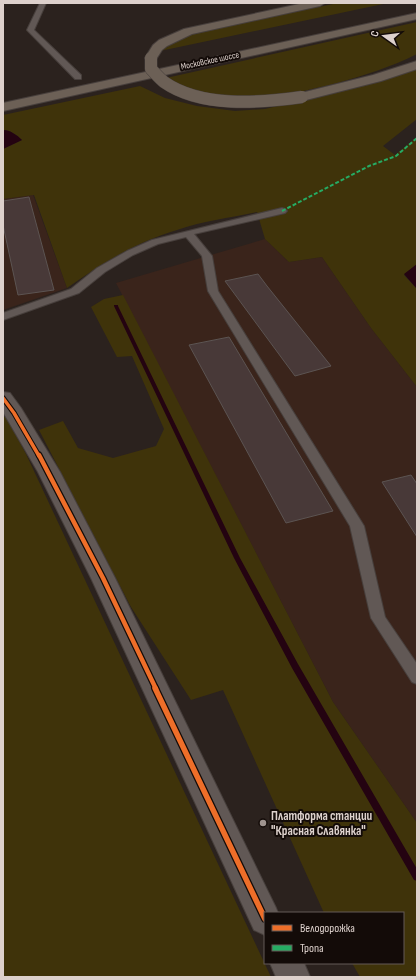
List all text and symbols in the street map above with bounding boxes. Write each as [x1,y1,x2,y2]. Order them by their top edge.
north arrow [364,16,404,56]
text: С [368,29,382,38]
street label: Московское шоссе [180,49,241,73]
place label: Платформа станции "Красная Славянка" [271,808,373,839]
marker: Платформа станции "Красная Славянка" [258,818,268,828]
legend [264,912,404,964]
text: Велодорожка [300,921,355,936]
text: Тропа [300,941,324,956]

